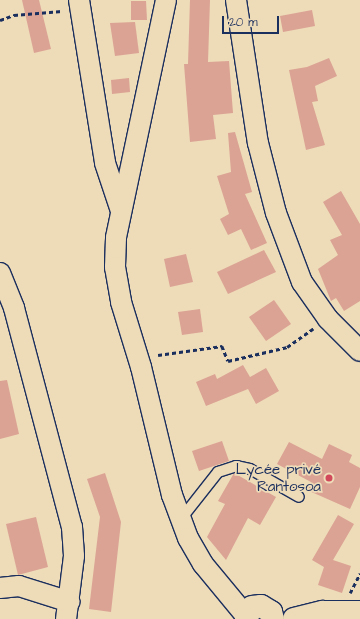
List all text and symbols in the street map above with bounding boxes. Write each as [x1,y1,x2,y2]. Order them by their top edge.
scale bar [224,8,281,34]
text: 20 m [229,14,258,31]
place label: Lycée privé Rantosoa [236,460,321,495]
marker: Lycée privé Rantosoa [324,473,334,483]

